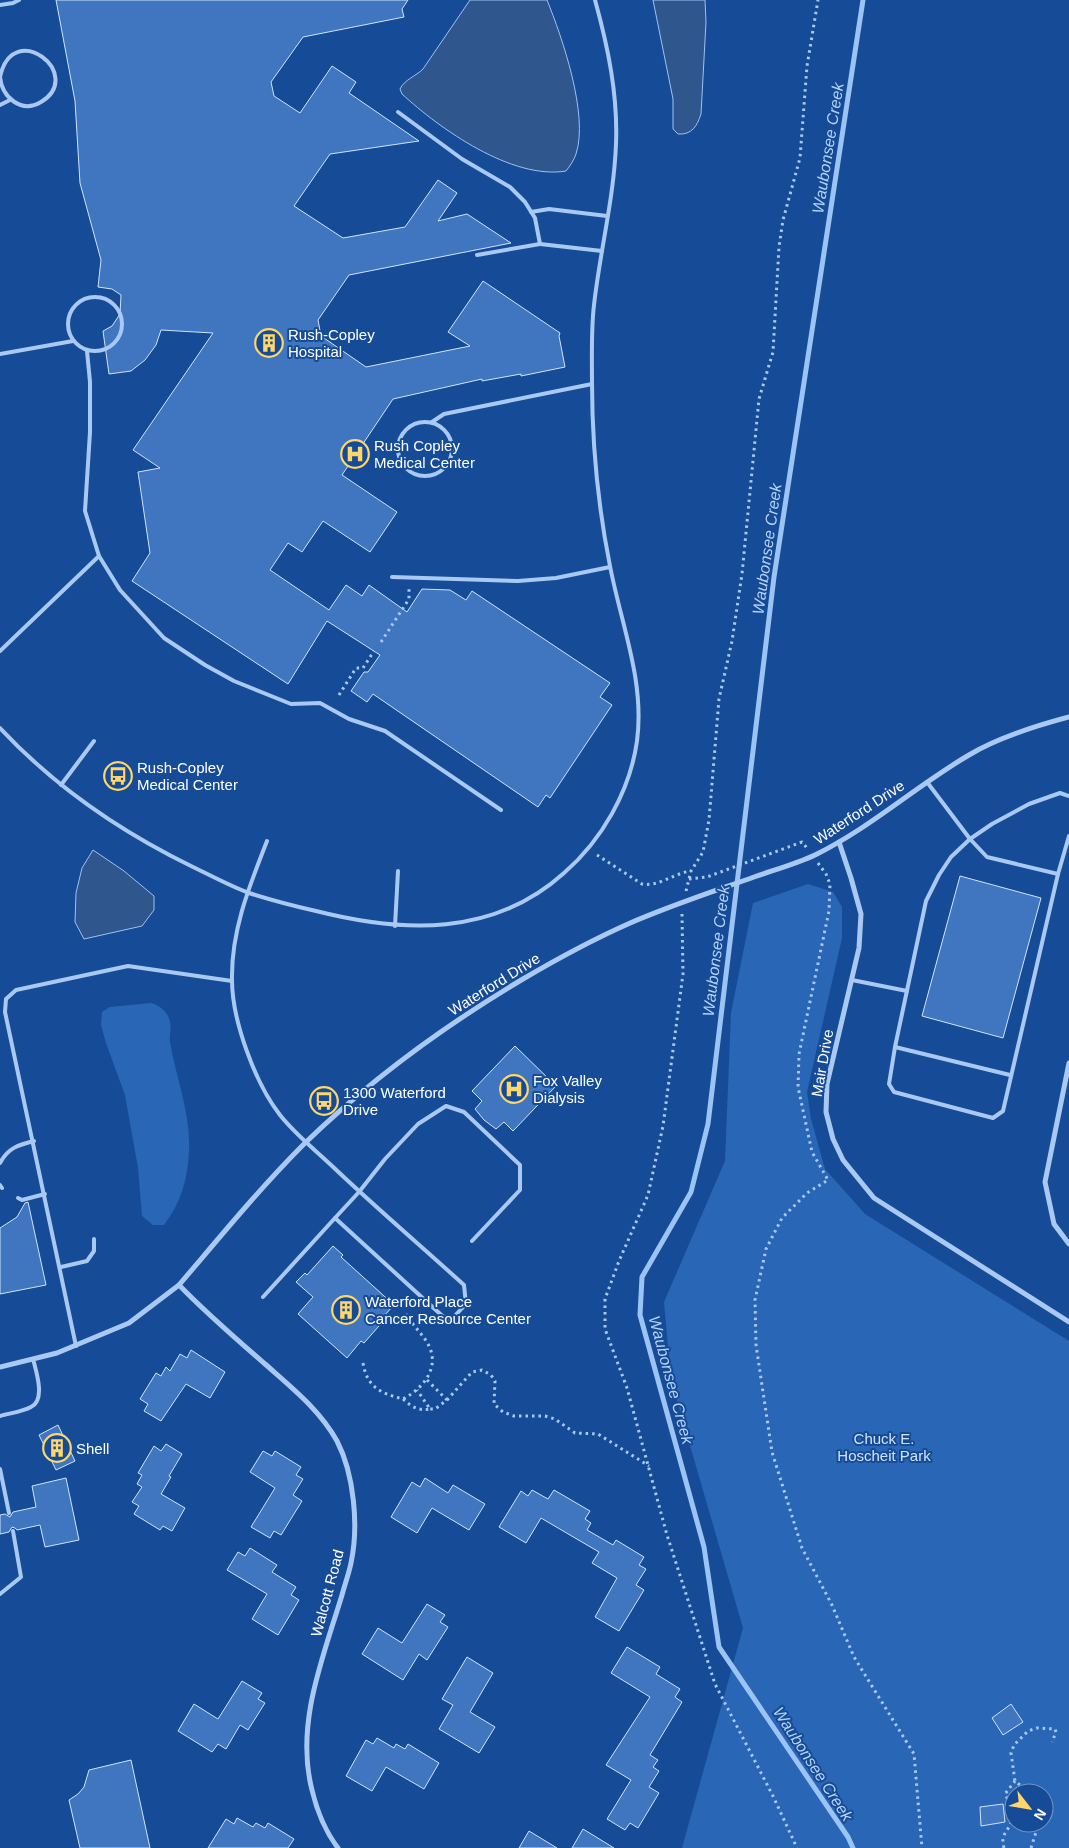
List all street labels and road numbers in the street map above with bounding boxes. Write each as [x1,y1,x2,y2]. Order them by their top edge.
street label: Waterford Drive [811,776,907,848]
street label: Waterford Drive [445,949,543,1019]
street label: Mair Drive [808,1028,836,1098]
street label: Walcott Road [307,1548,347,1638]

